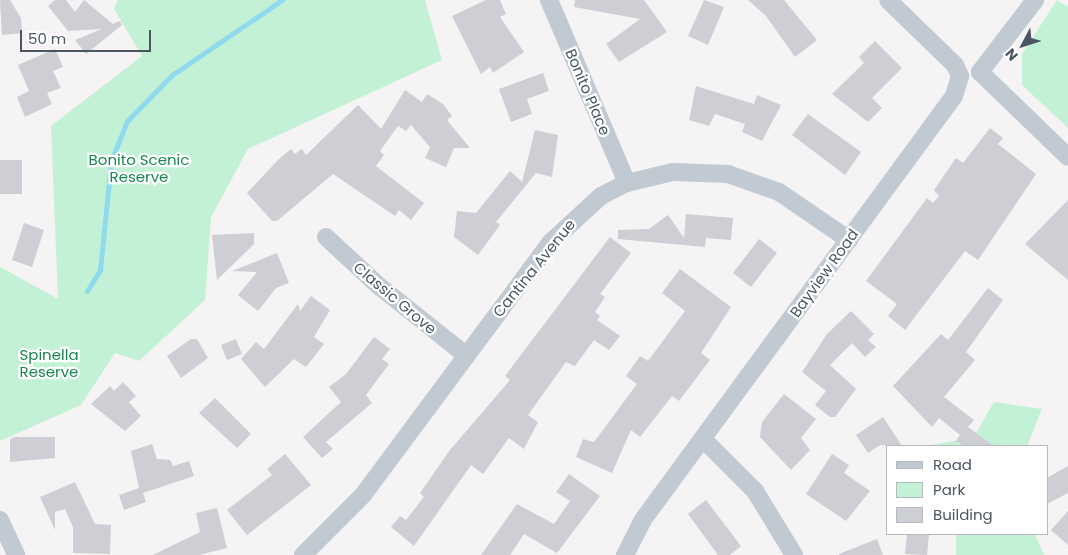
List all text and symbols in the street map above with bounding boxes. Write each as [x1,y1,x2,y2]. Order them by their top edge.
scale bar [22,20,154,52]
north arrow [998,20,1048,70]
text: 50 m [28,28,66,49]
text: N [1000,44,1023,65]
street label: Bonito Place [562,46,614,138]
park label: Bonito Scenic Reserve [89,150,189,185]
street label: Cantina Avenue [489,215,579,321]
street label: Bayview Road [786,225,862,321]
street label: Classic Grove [350,258,440,338]
park label: Spinella Reserve [19,345,79,380]
legend [886,445,1048,535]
text: Road [933,454,972,475]
text: Park [933,479,965,500]
text: Building [933,504,993,525]

